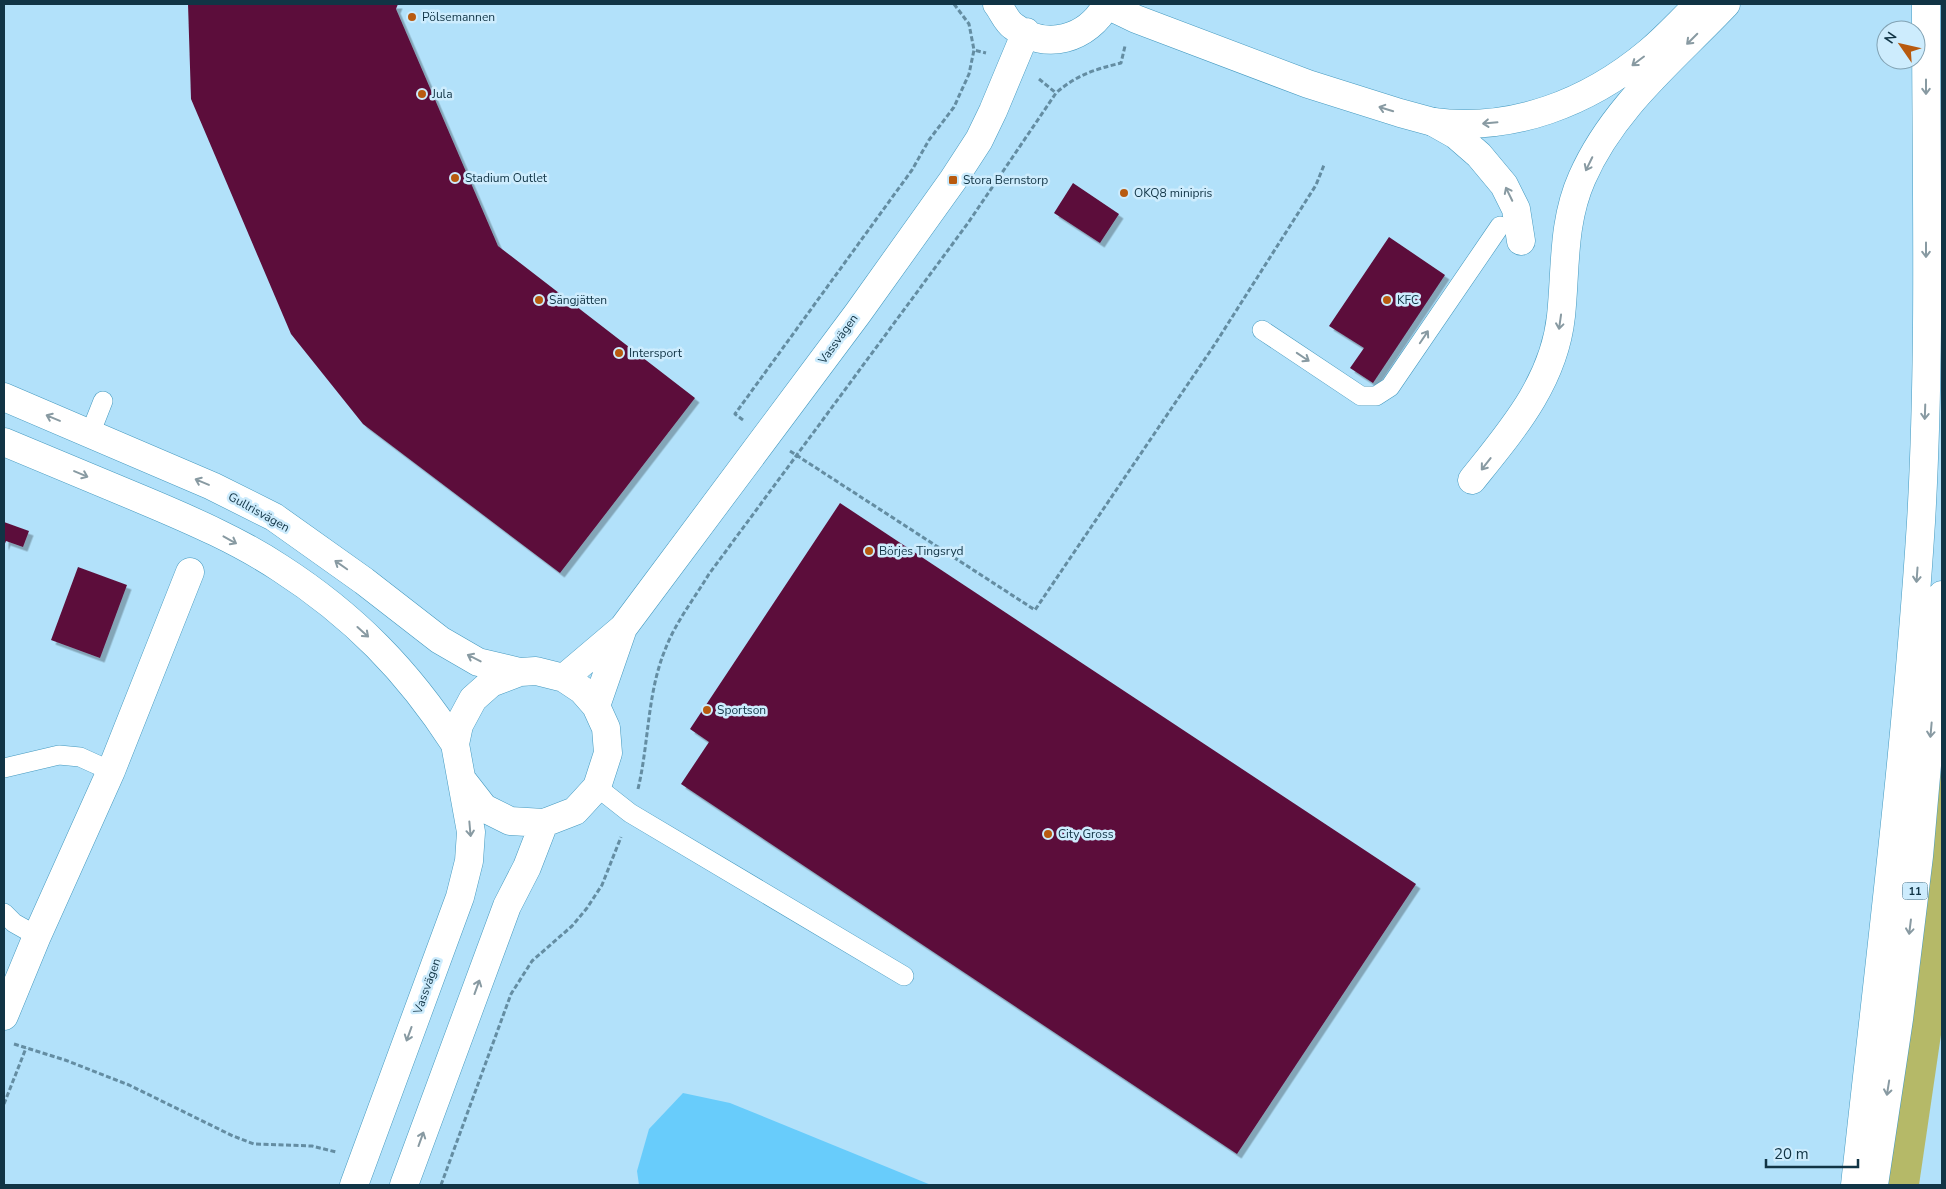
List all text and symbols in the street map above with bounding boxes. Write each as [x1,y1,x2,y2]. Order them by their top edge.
place label: Pölsemannen [422,9,495,25]
marker: Pölsemannen [406,11,418,23]
north arrow [1876,20,1926,70]
text: N [1880,28,1901,48]
one-way arrow [1686,33,1698,45]
one-way arrow [1631,56,1645,66]
one-way arrow [1921,79,1931,95]
place label: Jula [431,86,453,102]
marker: Jula [416,88,428,100]
one-way arrow [1379,104,1395,113]
one-way arrow [1482,118,1498,128]
one-way arrow [1584,156,1594,171]
place label: Stadium Outlet [465,170,548,186]
marker: Stadium Outlet [449,172,461,184]
place label: Stora Bernstorp [963,172,1048,188]
marker: Stora Bernstorp [947,174,959,186]
place label: OKQ8 minipris [1134,185,1213,201]
marker: OKQ8 minipris [1118,187,1130,199]
one-way arrow [1504,187,1513,202]
one-way arrow [1921,242,1931,258]
place label: Sängjätten [549,292,607,308]
place label: KFC [1397,292,1419,308]
marker: Sängjätten [533,294,545,306]
marker: KFC [1381,294,1393,306]
street label: Vassvägen [814,311,862,368]
one-way arrow [1555,313,1565,329]
one-way arrow [1419,331,1429,345]
place label: Intersport [629,345,683,361]
marker: Intersport [613,347,625,359]
one-way arrow [1295,352,1309,362]
one-way arrow [1921,404,1930,420]
one-way arrow [45,412,60,421]
one-way arrow [1480,457,1491,470]
one-way arrow [73,470,88,480]
one-way arrow [195,476,210,486]
street label: Gullrisvägen [225,489,293,535]
one-way arrow [222,535,237,545]
place label: Börjes Tingsryd [879,543,964,559]
marker: Börjes Tingsryd [863,545,875,557]
one-way arrow [334,560,348,570]
one-way arrow [1912,566,1921,582]
one-way arrow [356,626,369,638]
one-way arrow [466,653,481,663]
place label: Sportson [717,702,766,718]
marker: Sportson [701,704,713,716]
one-way arrow [1927,722,1936,738]
one-way arrow [465,820,475,836]
place label: City Gross [1058,826,1114,842]
marker: City Gross [1042,828,1054,840]
road number: 11 [1902,882,1928,899]
one-way arrow [1905,918,1915,934]
street label: Vassvägen [409,956,444,1017]
one-way arrow [473,980,482,995]
one-way arrow [404,1026,413,1041]
one-way arrow [1883,1079,1893,1095]
one-way arrow [417,1132,426,1148]
scale bar [1766,1136,1858,1168]
text: 20 m [1774,1144,1809,1164]

